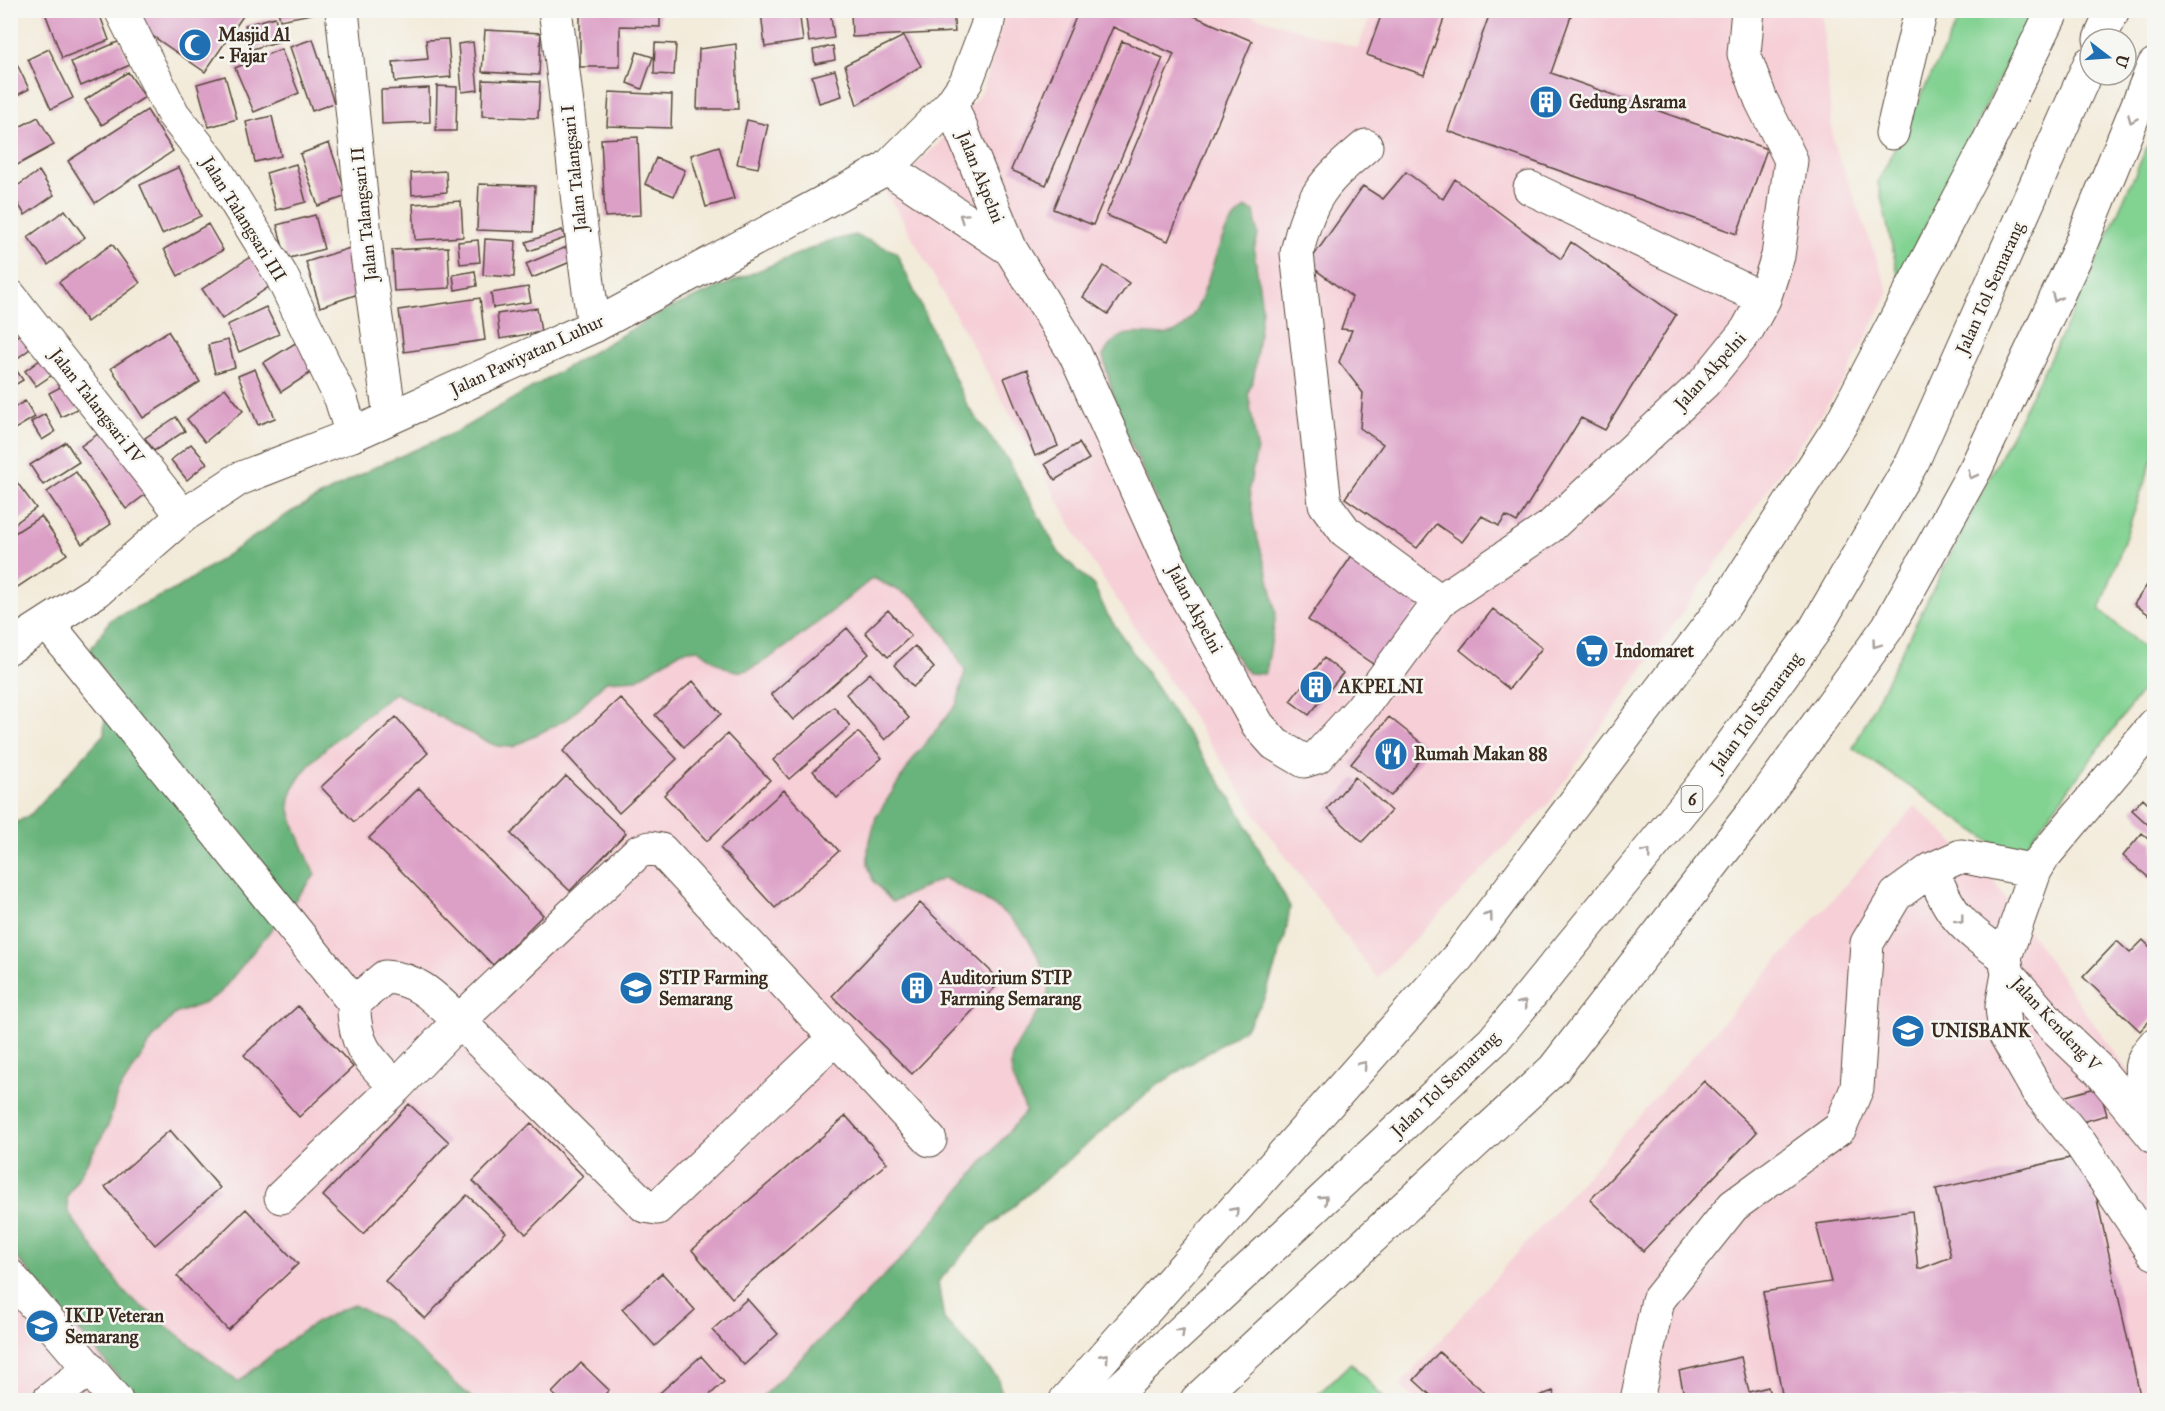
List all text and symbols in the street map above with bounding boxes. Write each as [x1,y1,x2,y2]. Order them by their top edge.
place label: Masjid Al - Fajar [218,24,291,68]
mosque icon: Masjid Al - Fajar [177,27,213,63]
north arrow [2078,27,2138,87]
text: U [2111,52,2133,70]
building icon: Gedung Asrama [1528,84,1564,120]
place label: Gedung Asrama [1569,91,1686,114]
street label: Jalan Talangsari I [556,103,593,235]
one-way arrow [2127,113,2139,124]
street label: Jalan Akpelni [951,126,1009,227]
street label: Jalan Talangsari II [346,145,383,284]
street label: Jalan Talangsari III [195,151,291,286]
one-way arrow [959,213,970,224]
street label: Jalan Tol Semarang [1950,218,2030,360]
one-way arrow [2051,292,2063,303]
street label: Jalan Pawiyatan Luhur [445,310,608,402]
street label: Jalan Akpelni [1668,328,1751,417]
street label: Jalan Talangsari IV [43,343,150,470]
one-way arrow [1968,468,1979,479]
street label: Jalan Akpelni [1161,559,1228,658]
supermarket icon: Indomaret [1574,633,1610,669]
one-way arrow [1872,637,1883,648]
place label: Indomaret [1615,640,1694,662]
street label: Jalan Tol Semarang [1704,647,1808,778]
building icon: AKPELNI [1298,669,1334,705]
place label: AKPELNI [1338,676,1424,698]
restaurant icon: Rumah Makan 88 [1373,736,1409,772]
place label: Rumah Makan 88 [1414,743,1548,765]
road number: 6 [1682,786,1702,812]
one-way arrow [1639,849,1650,860]
one-way arrow [1482,911,1493,922]
one-way arrow [1952,914,1963,925]
place label: STIP Farming Semarang [659,967,768,1011]
place label: Auditorium STIP Farming Semarang [939,967,1081,1011]
school or university icon: STIP Farming Semarang [618,970,654,1006]
building icon: Auditorium STIP Farming Semarang [899,970,935,1006]
street label: Jalan Kendeng V [2004,971,2106,1078]
one-way arrow [1516,1000,1527,1011]
school or university icon: UNISBANK [1890,1013,1926,1049]
place label: UNISBANK [1931,1020,2032,1042]
street label: Jalan Tol Semarang [1385,1026,1505,1143]
one-way arrow [1356,1061,1367,1072]
one-way arrow [1317,1195,1328,1206]
one-way arrow [1228,1207,1239,1218]
place label: IKIP Veteran Semarang [65,1305,164,1349]
school or university icon: IKIP Veteran Semarang [24,1308,60,1344]
one-way arrow [1175,1328,1185,1339]
one-way arrow [1098,1353,1109,1364]

